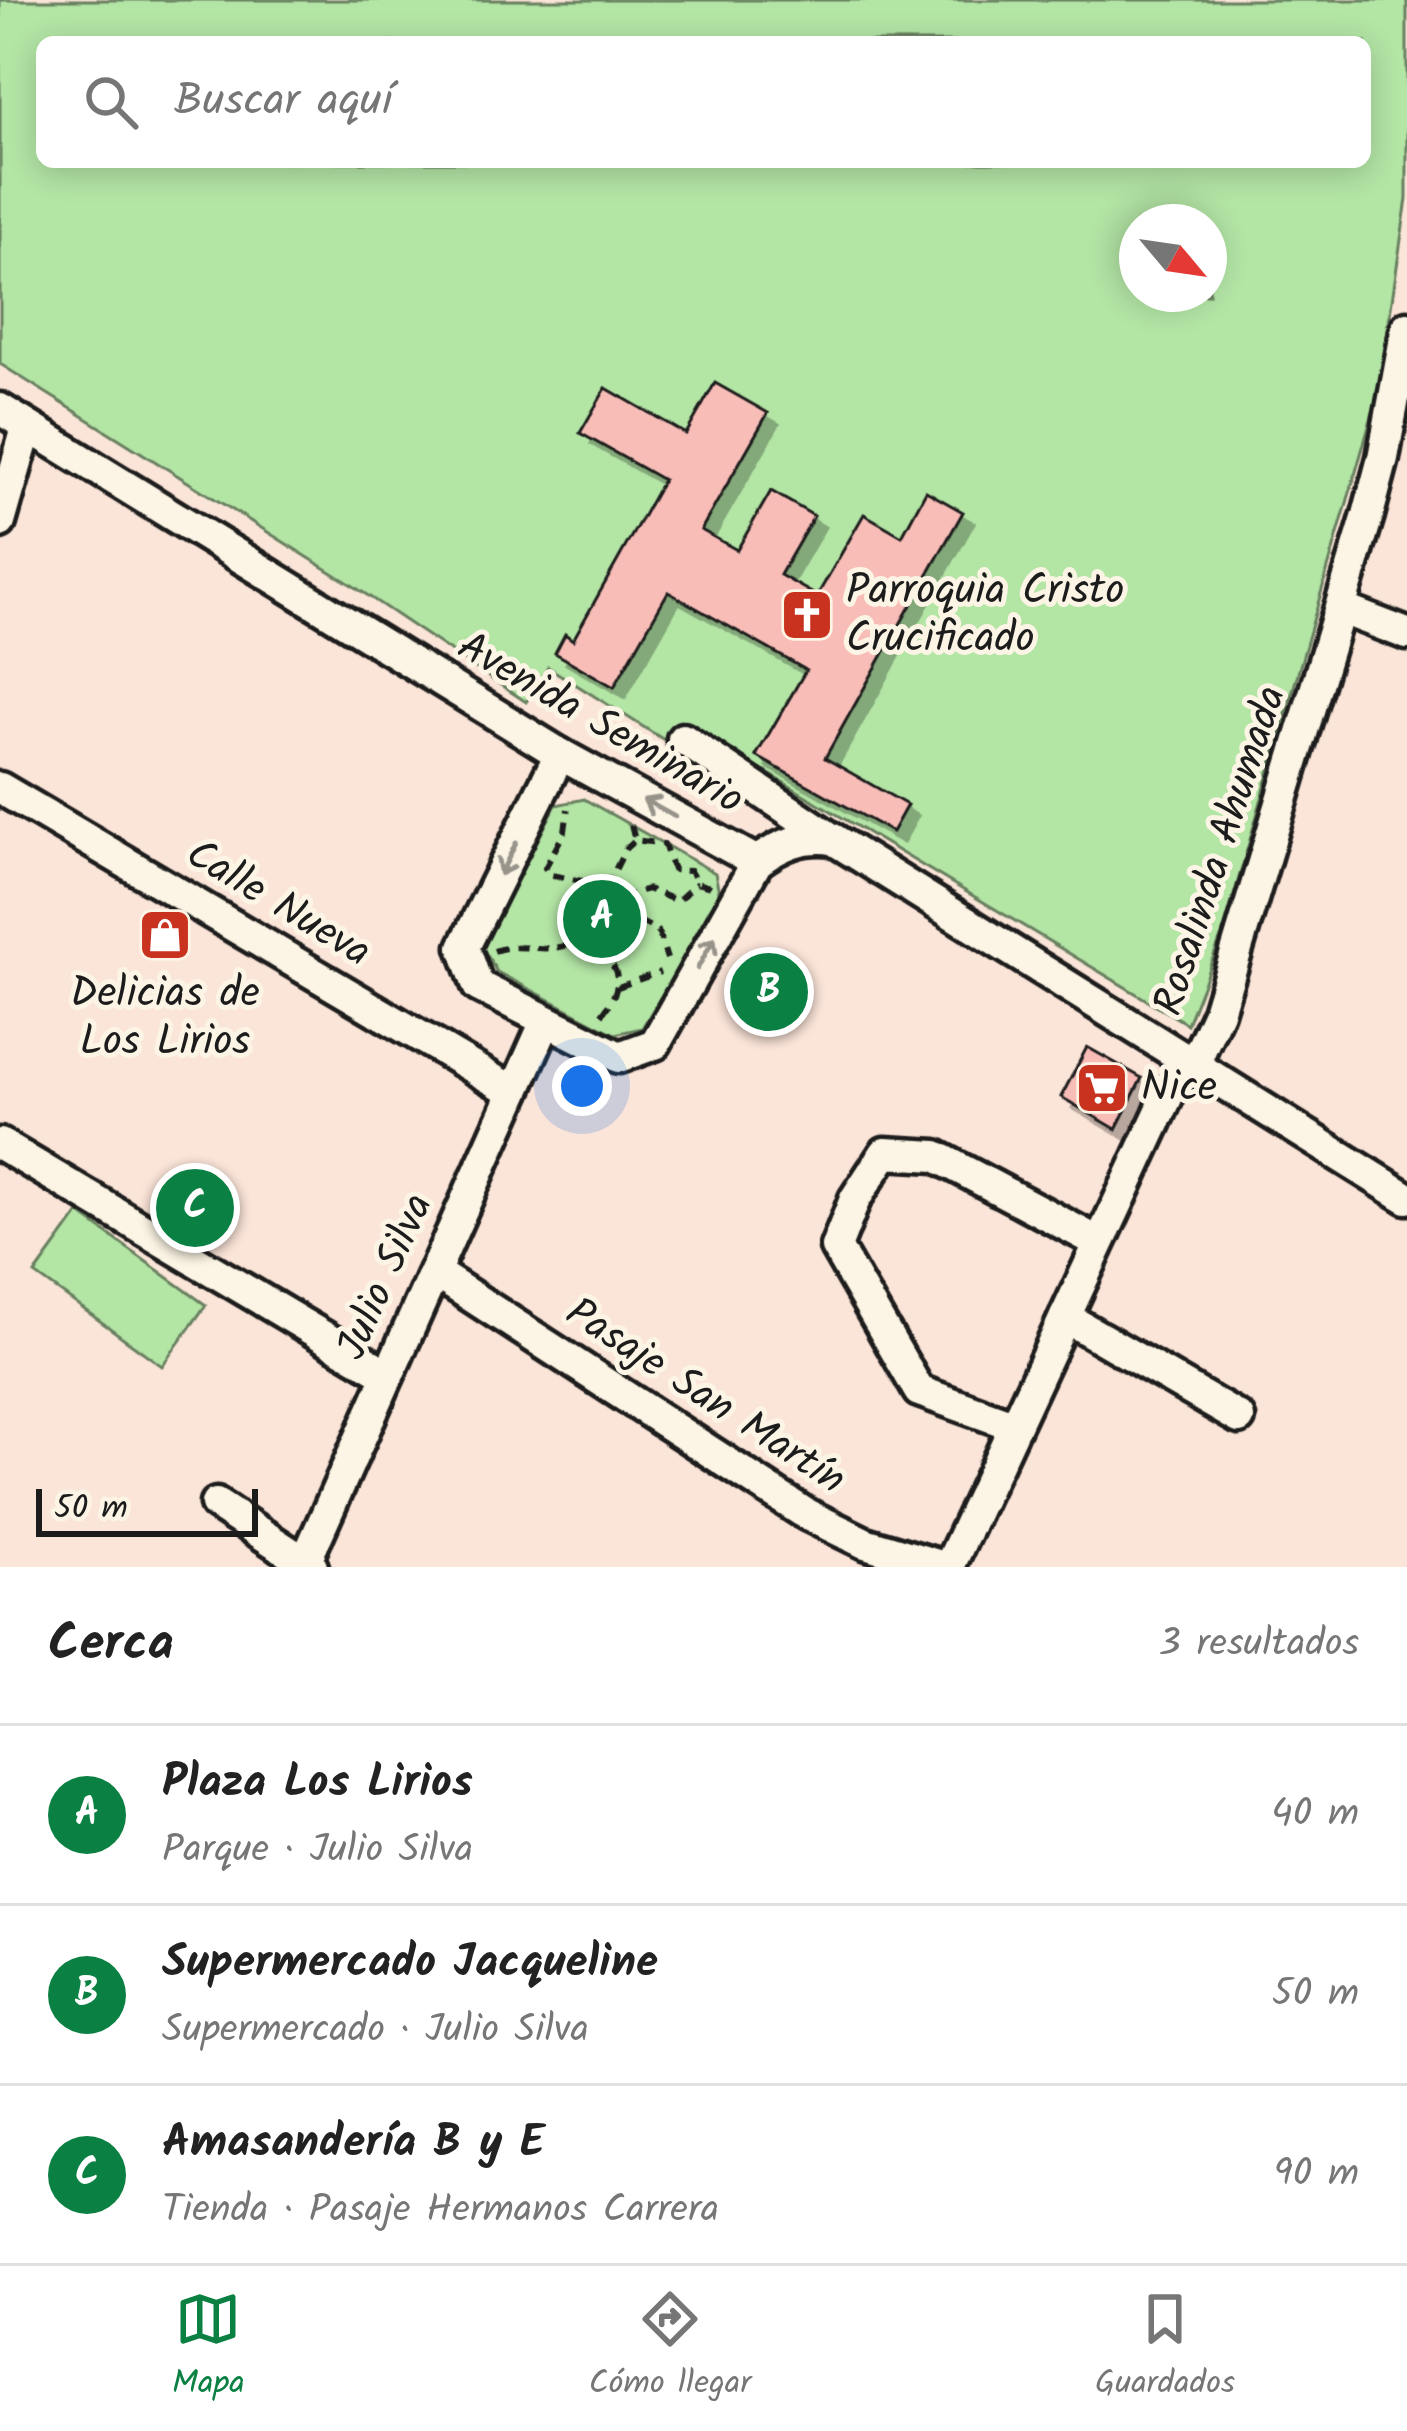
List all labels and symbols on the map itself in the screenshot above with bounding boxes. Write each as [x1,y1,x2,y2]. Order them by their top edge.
north arrow [1119,204,1227,312]
place label: Parroquia Cristo Crucificado [846,558,1124,673]
church icon: Parroquia Cristo Crucificado [779,587,835,643]
street label: Avenida Seminario [444,615,756,833]
street label: Rosalinda Ahumada [1136,677,1306,1025]
one-way arrow [642,796,677,819]
street label: Calle Nueva [172,822,384,986]
one-way arrow [495,841,518,876]
pin: A [563,874,641,964]
shop icon: Delicias de Los Lirios [137,907,193,963]
one-way arrow [695,936,718,971]
pin: B [730,947,808,1037]
place label: Delicias de Los Lirios [70,961,260,1076]
place label: Nice [1141,1055,1217,1122]
your location [552,1056,612,1116]
supermarket icon: Nice [1074,1060,1130,1116]
pin: C [156,1163,234,1253]
street label: Julio Silva [320,1183,452,1371]
street label: Pasaje San Martín [551,1281,859,1513]
scale bar [36,1483,258,1536]

